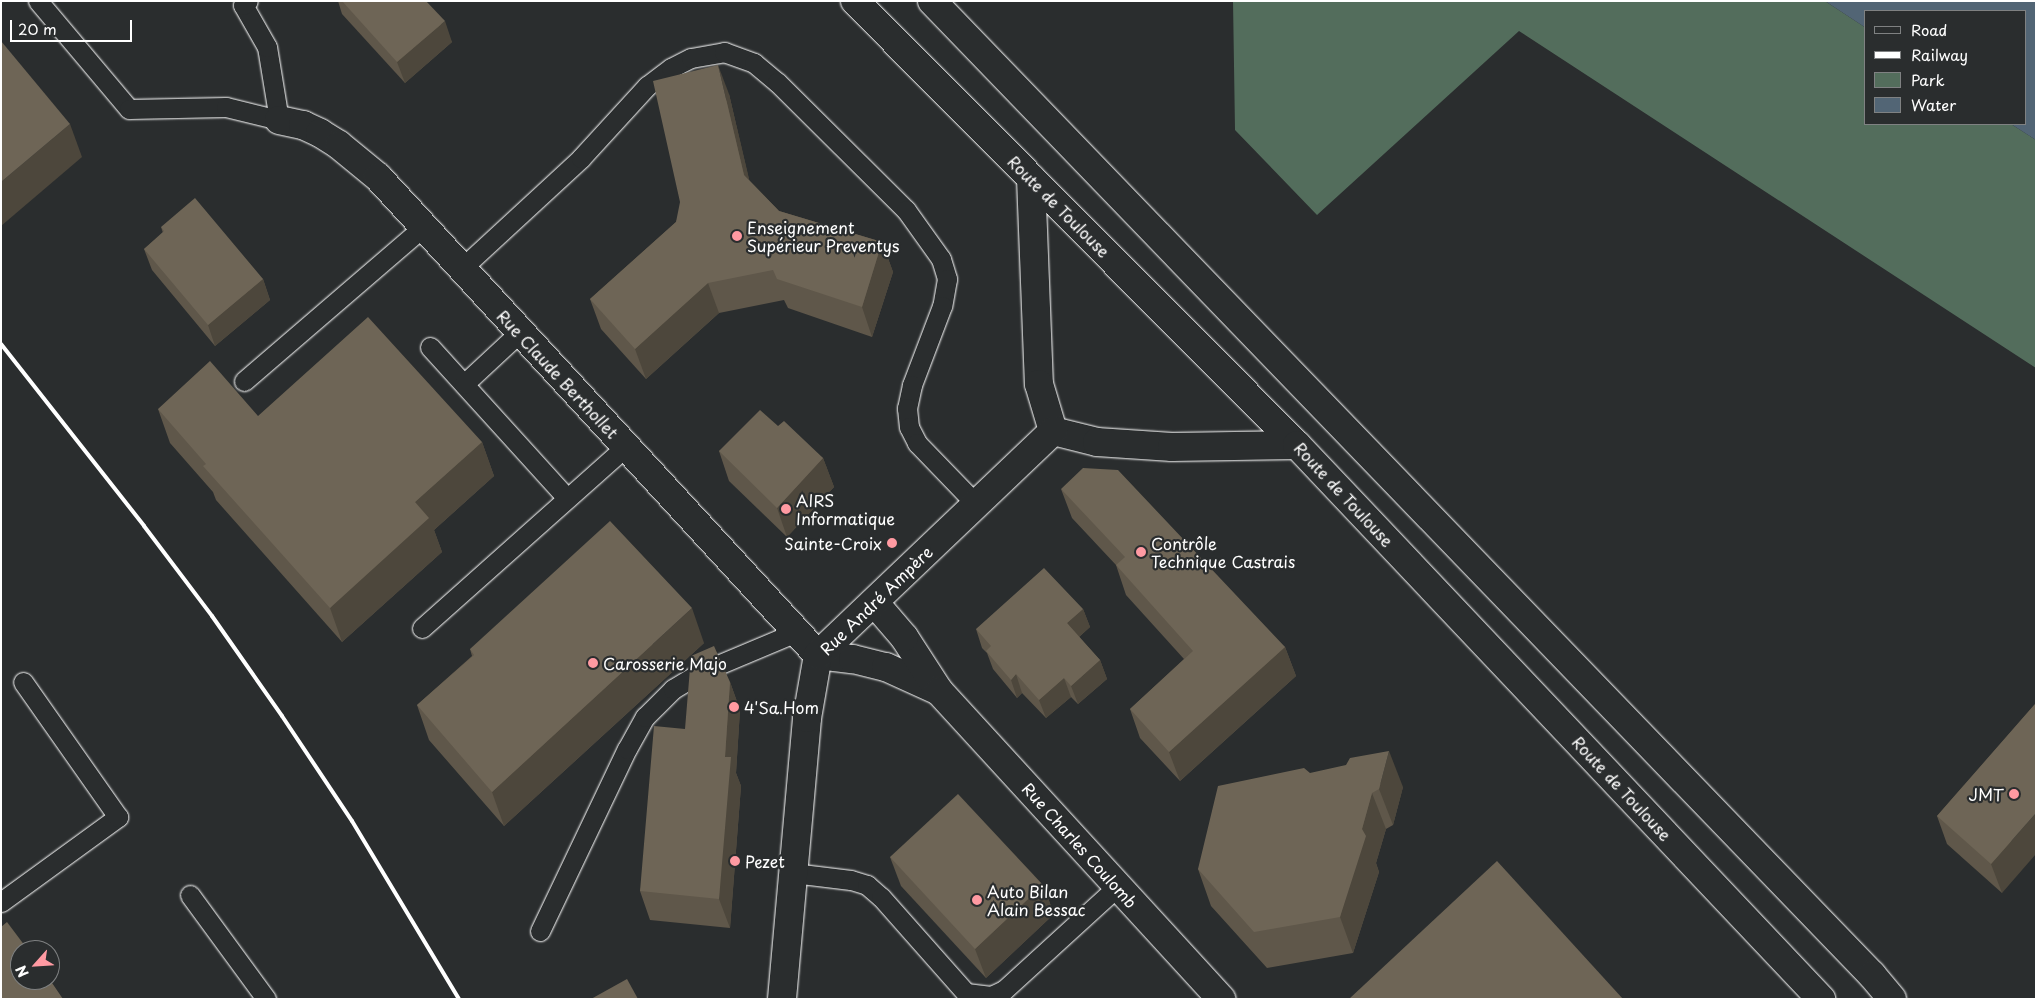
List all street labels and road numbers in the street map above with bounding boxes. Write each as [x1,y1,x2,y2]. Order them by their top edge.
street label: Route de Toulouse [1004,151,1114,261]
street label: Rue Claude Berthollet [493,306,623,442]
street label: Route de Toulouse [1290,437,1398,551]
street label: Rue André Ampère [816,541,936,659]
street label: Route de Toulouse [1568,731,1676,845]
street label: Rue Charles Coulomb [1018,777,1142,913]

